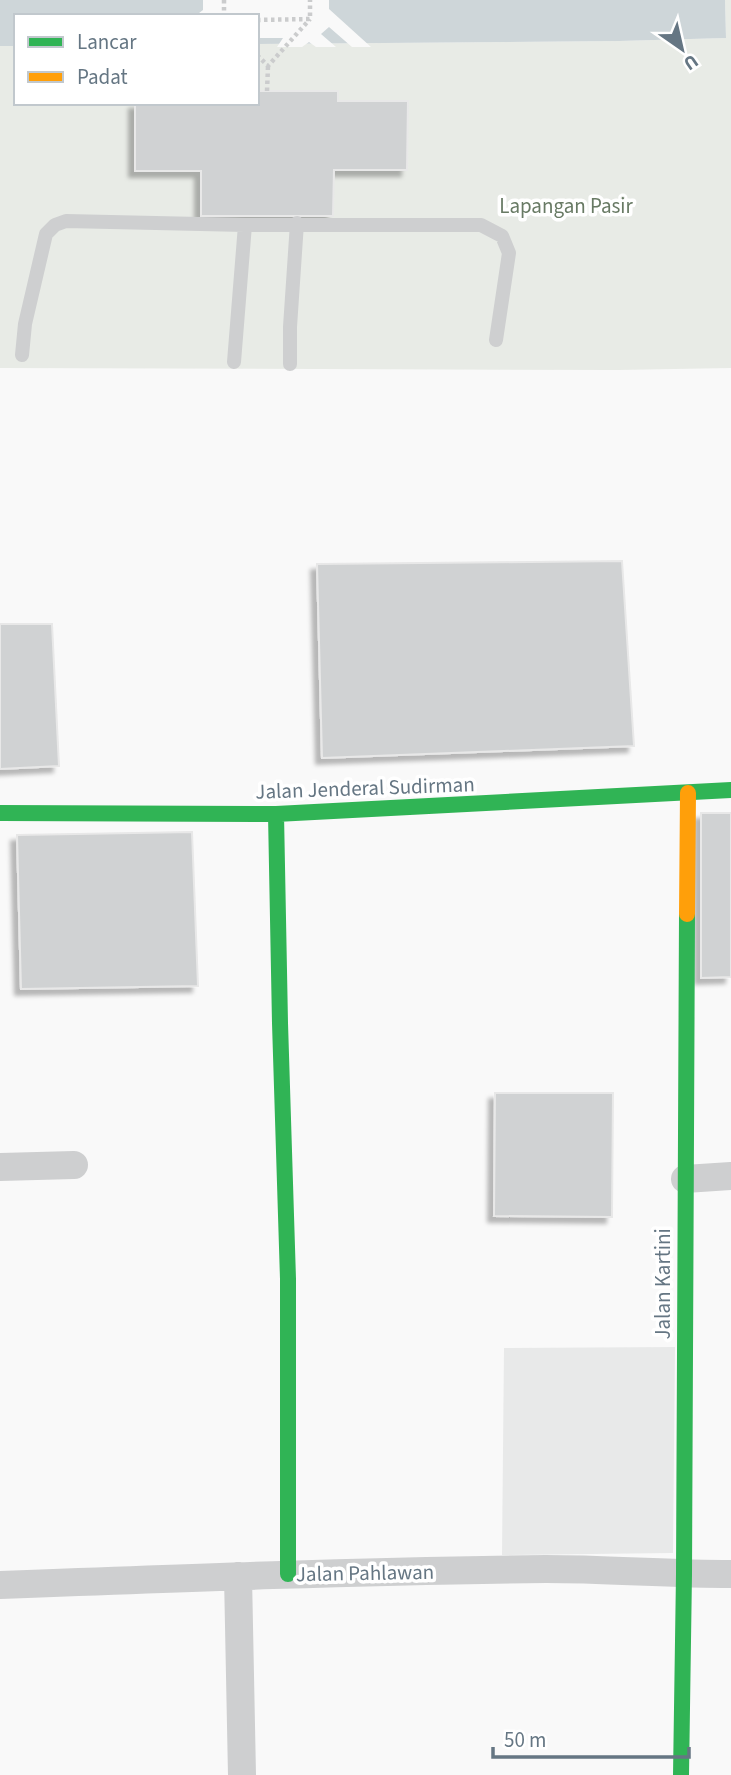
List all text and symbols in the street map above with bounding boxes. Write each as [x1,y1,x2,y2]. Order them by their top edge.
legend [14,14,259,105]
north arrow [647,14,717,84]
text: Lancar [77,27,137,57]
text: U [678,47,703,77]
text: Padat [77,62,128,92]
park label: Lapangan Pasir [499,191,633,221]
street label: Jalan Jenderal Sudirman [255,769,475,807]
street label: Jalan Kartini [648,1228,678,1340]
street label: Jalan Pahlawan [296,1557,434,1589]
scale bar [493,1716,689,1760]
text: 50 m [504,1725,546,1755]

